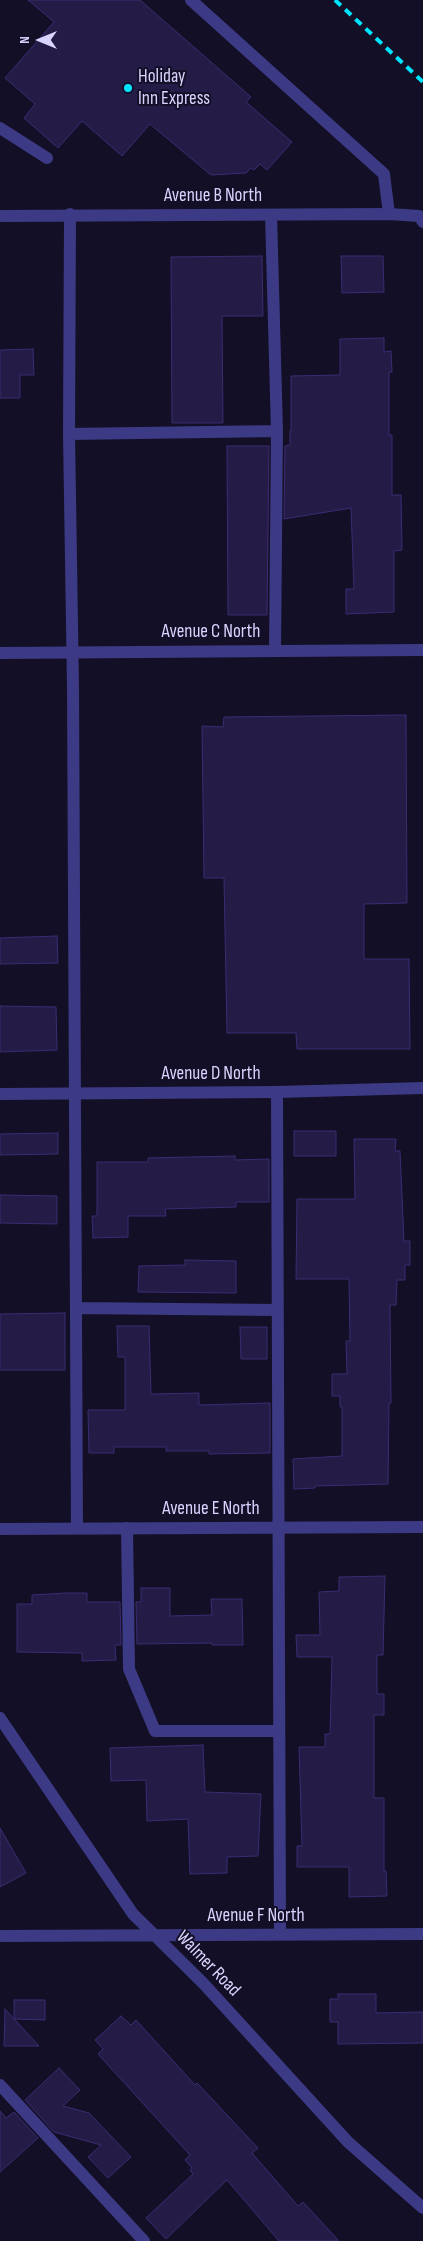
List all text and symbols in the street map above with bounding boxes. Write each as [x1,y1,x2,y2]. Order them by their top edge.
north arrow [15,15,65,65]
text: N [16,36,33,44]
place label: Holiday Inn Express [138,66,210,110]
marker: Holiday Inn Express [122,82,134,94]
street label: Avenue B North [164,185,262,207]
street label: Avenue C North [162,621,260,643]
street label: Avenue D North [161,1063,261,1085]
street label: Avenue E North [162,1498,260,1520]
street label: Avenue F North [207,1905,305,1927]
street label: Walmer Road [171,1926,245,2002]

